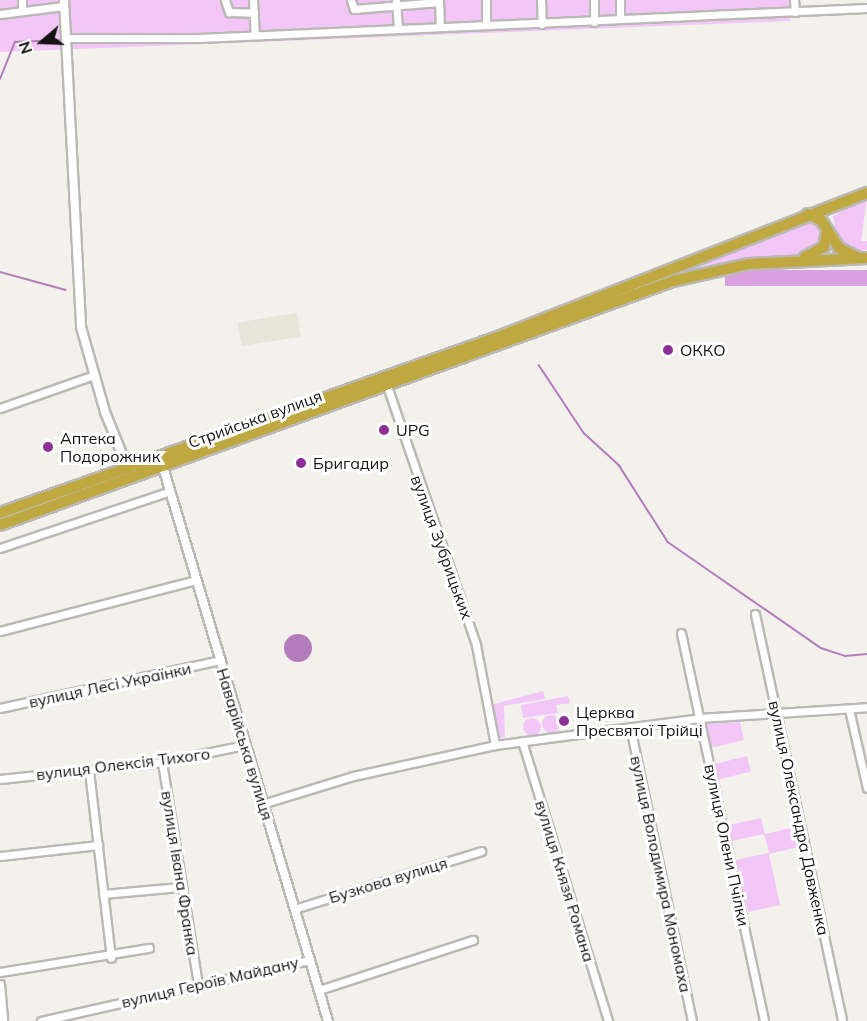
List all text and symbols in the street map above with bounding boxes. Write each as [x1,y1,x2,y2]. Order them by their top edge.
north arrow [12,12,72,72]
text: N [14,39,36,57]
place label: ОККО [680,340,726,360]
marker: ОККО [661,343,675,357]
street label: Стрийська вулиця [185,386,325,452]
place label: UPG [396,420,430,440]
marker: UPG [377,423,391,437]
place label: Аптека Подорожник [60,428,160,466]
marker: Аптека Подорожник [41,440,55,454]
place label: Бригадир [313,453,389,473]
marker: Бригадир [294,456,308,470]
street label: вулиця Зубрицьких [407,472,477,622]
street label: вулиця Лесі Українки [27,658,193,712]
street label: Наварійська вулиця [213,666,277,822]
street label: вулиця Олександра Довженка [765,699,833,937]
place label: Церква Пресвятої Трійці [576,702,703,740]
marker: Церква Пресвятої Трійці [557,714,571,728]
street label: вулиця Олексія Тихого [35,744,211,784]
street label: вулиця Володимира Мономаха [627,754,695,994]
street label: вулиця Олени Пчілки [700,762,754,928]
street label: вулиця Івана Франка [158,789,202,957]
street label: вулиця Князя Романа [531,798,599,964]
street label: Бузкова вулиця [326,853,450,907]
street label: вулиця Героїв Майдану [119,952,301,1012]

